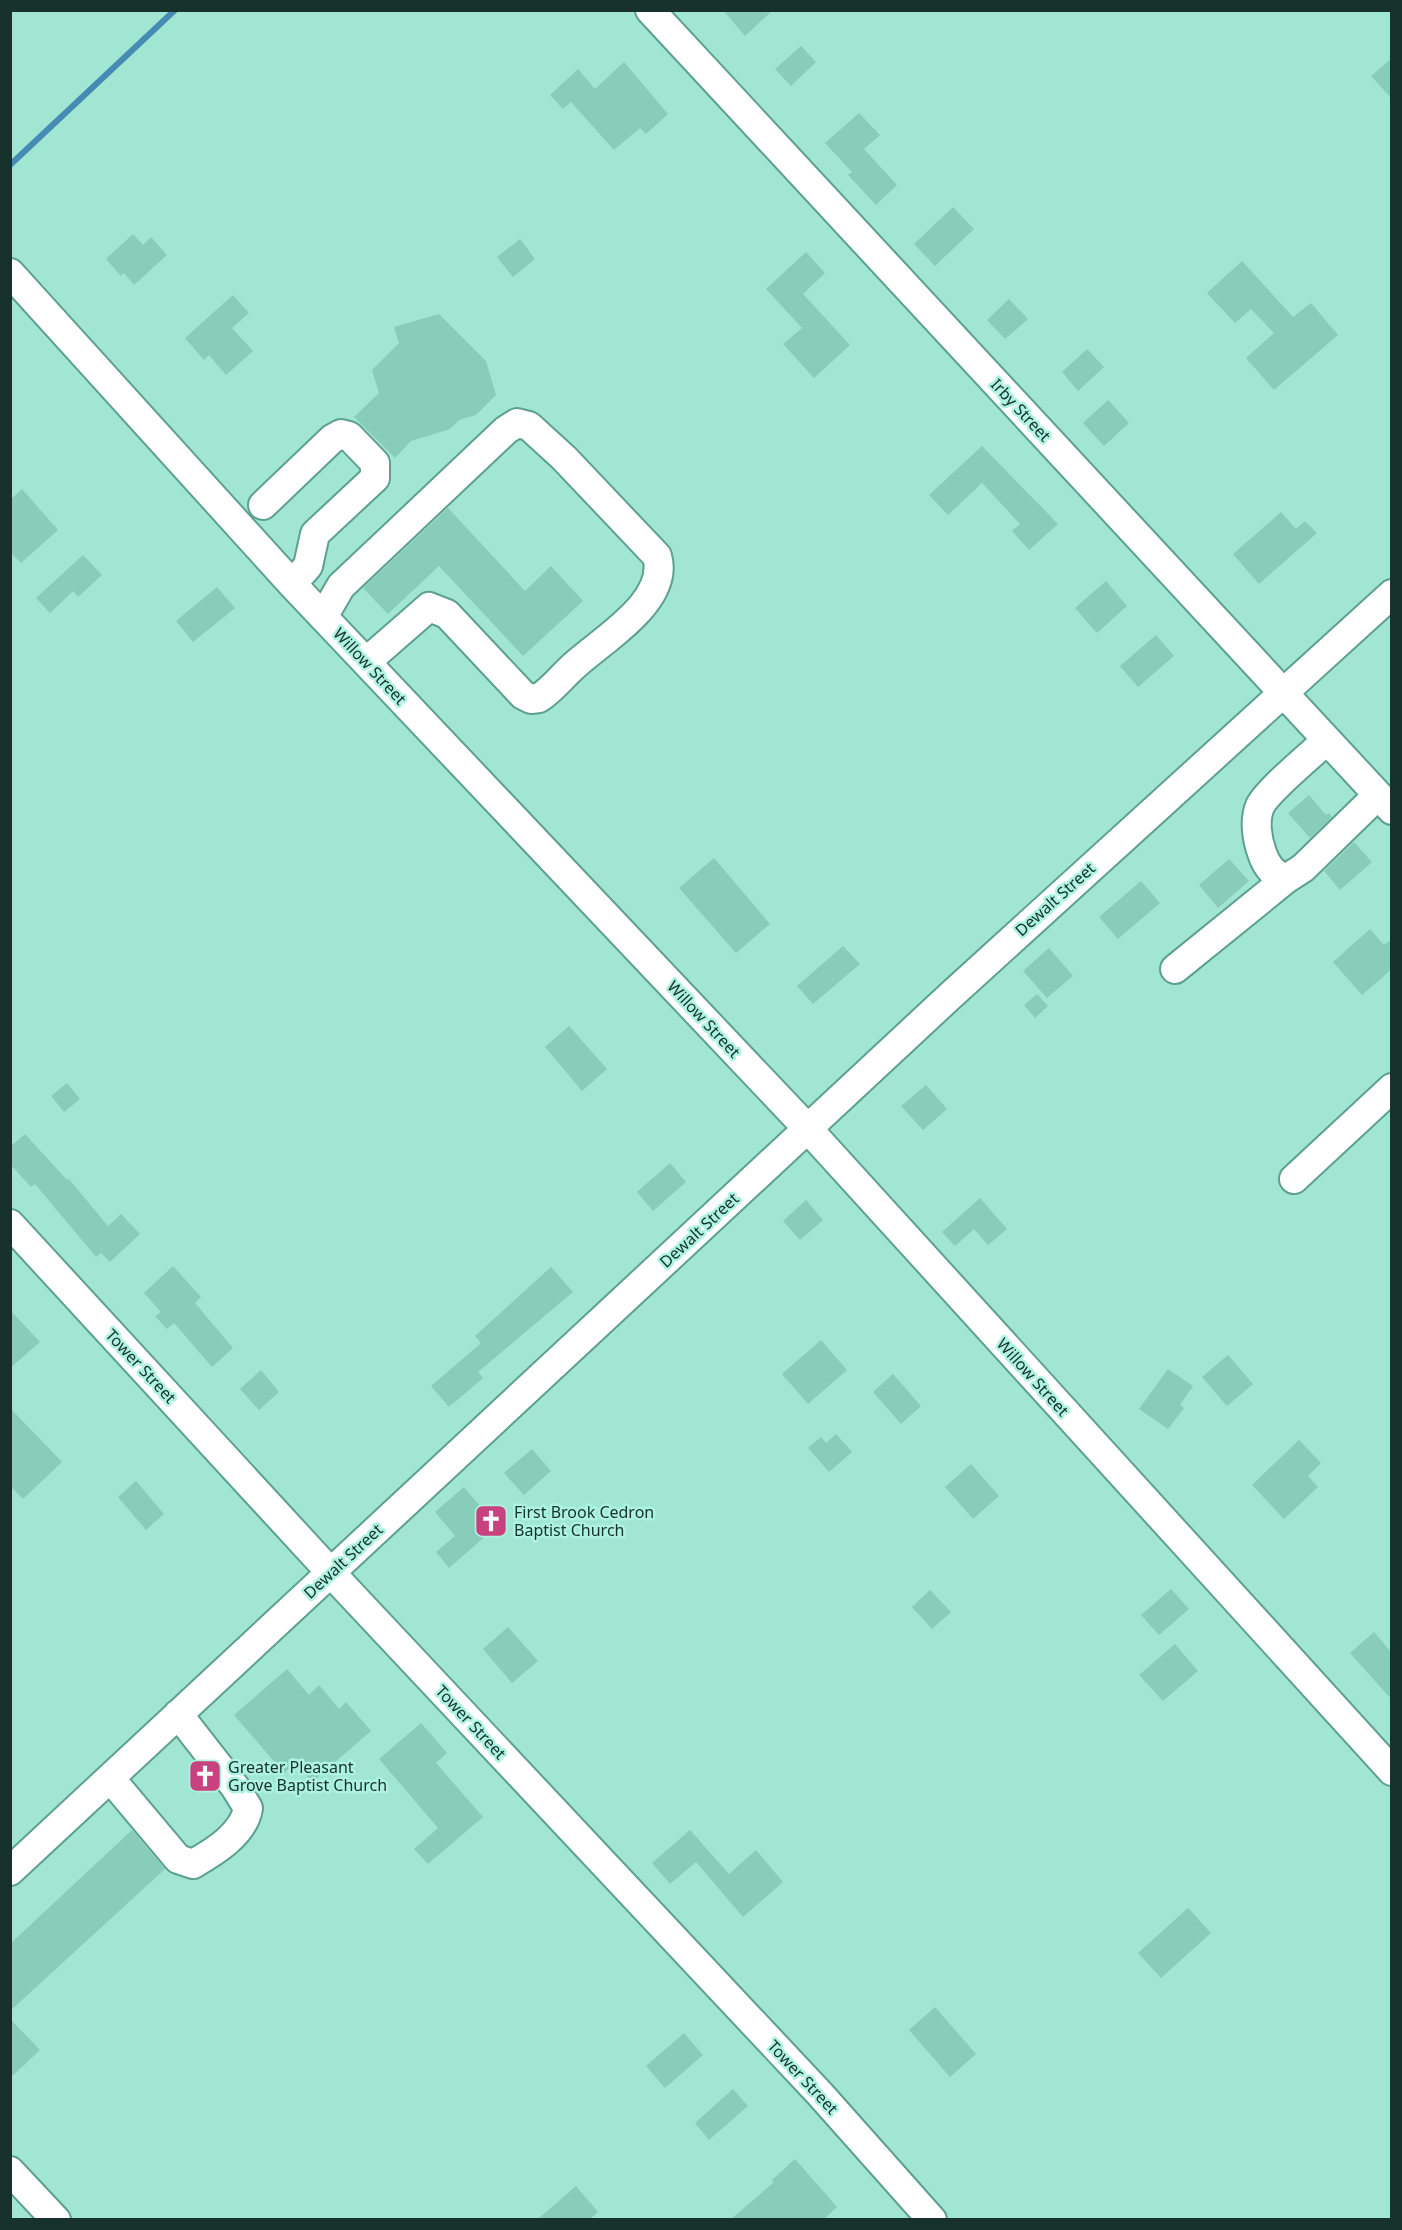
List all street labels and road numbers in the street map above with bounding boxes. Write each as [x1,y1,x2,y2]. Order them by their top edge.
street label: Irby Street [986,374,1056,446]
street label: Willow Street [329,623,412,710]
street label: Dewalt Street [1010,857,1100,941]
street label: Willow Street [663,976,746,1063]
street label: Dewalt Street [655,1187,743,1272]
street label: Tower Street [101,1324,181,1408]
street label: Willow Street [992,1333,1074,1421]
street label: Dewalt Street [299,1518,387,1603]
street label: Tower Street [431,1680,511,1764]
street label: Tower Street [763,2035,843,2119]

